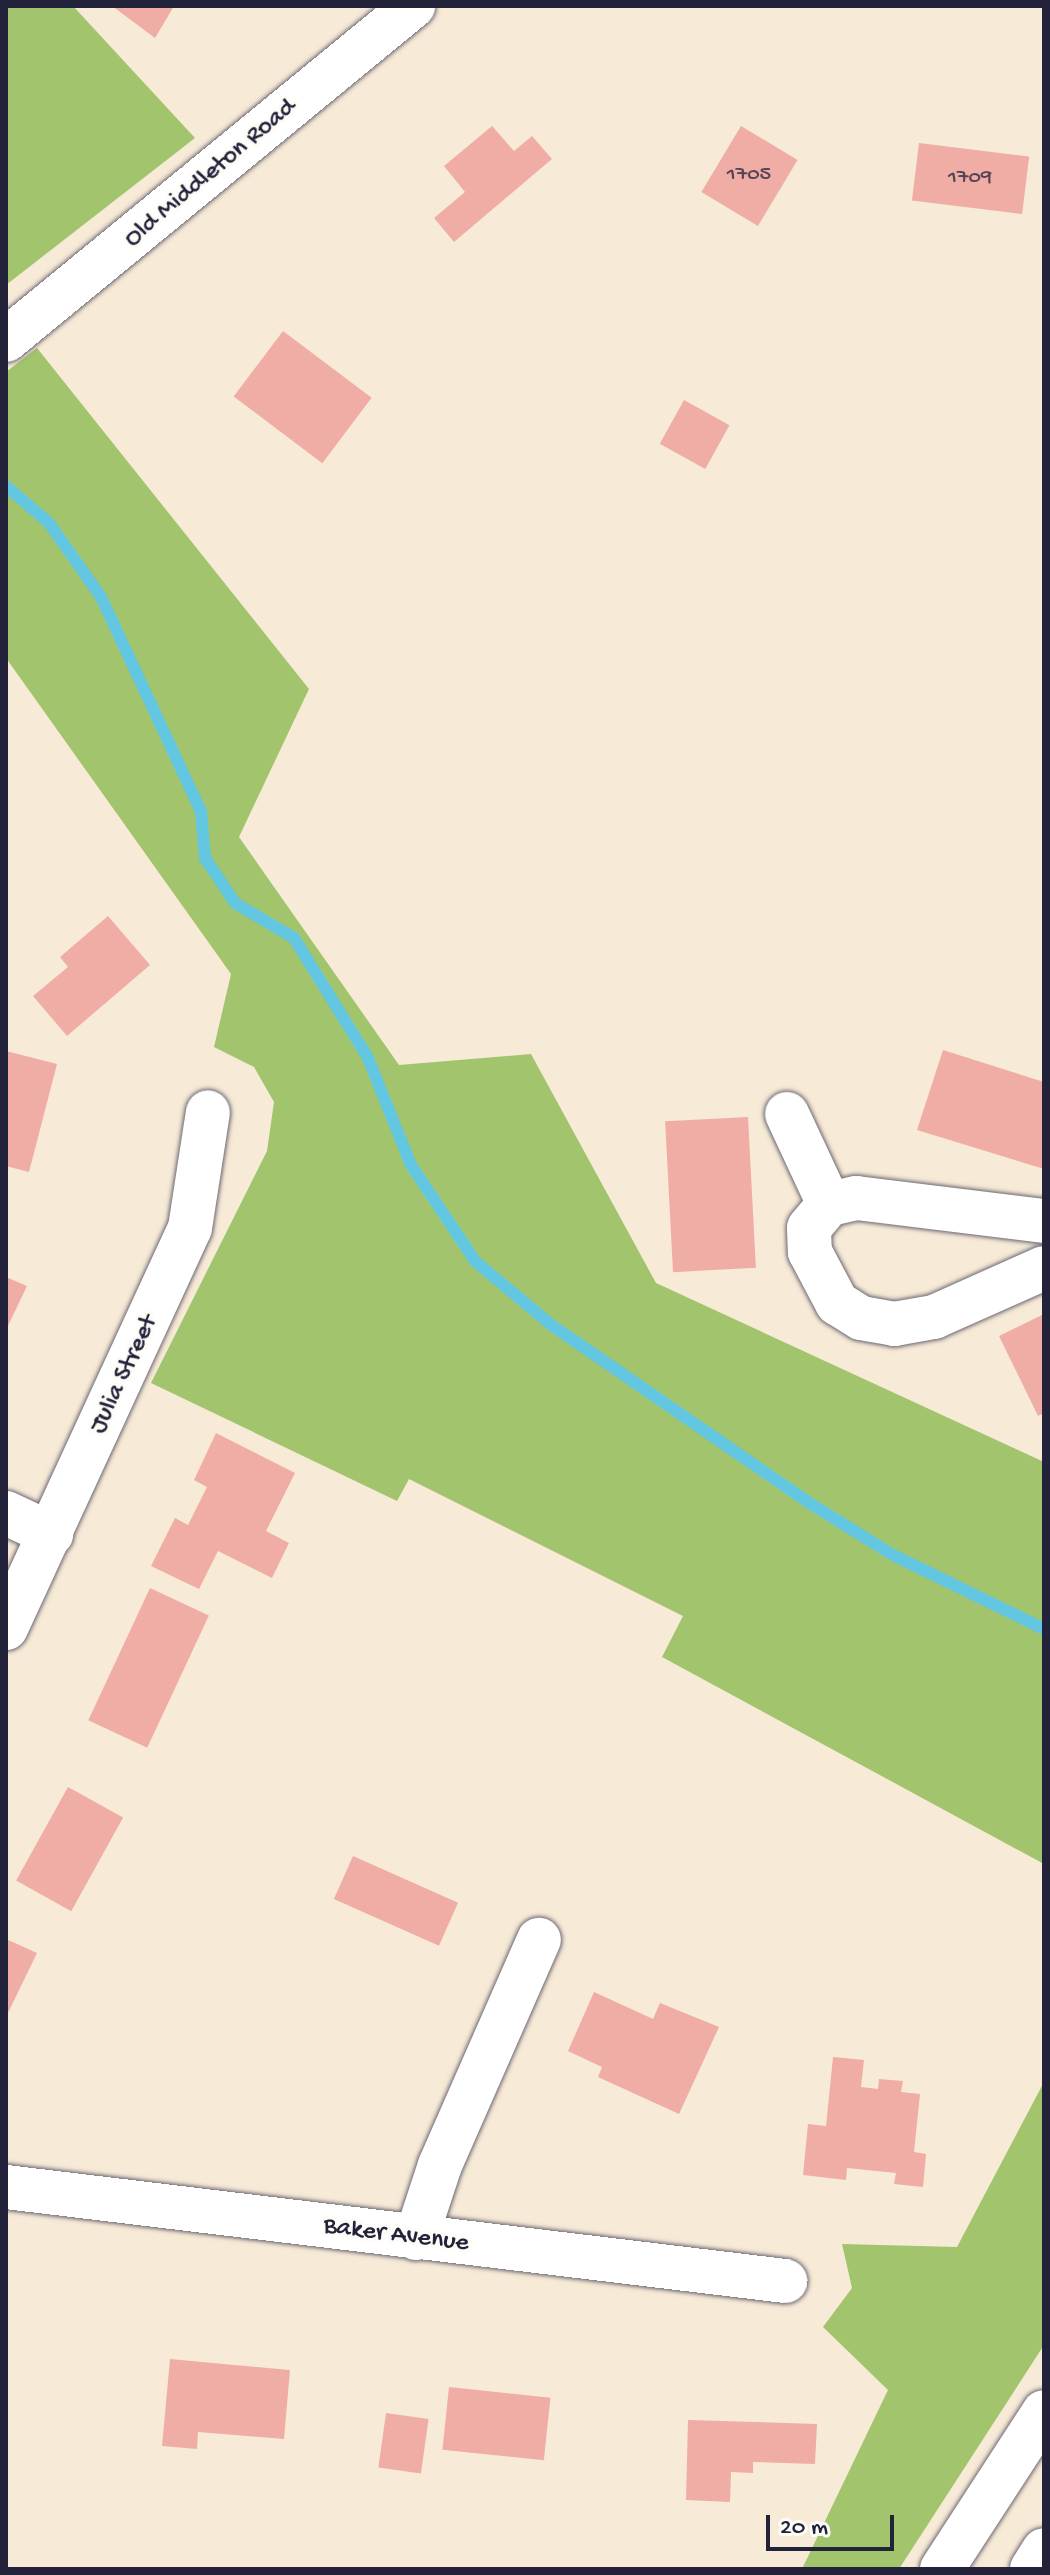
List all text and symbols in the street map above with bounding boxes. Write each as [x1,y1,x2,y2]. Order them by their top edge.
street label: Old Middleton Road [118,93,304,255]
house number: 1705 [727,163,771,189]
house number: 1709 [948,166,992,192]
street label: Julia Street [84,1311,166,1439]
street label: Baker Avenue [321,2212,471,2260]
scale bar [770,2499,898,2549]
text: 20 m [780,2514,828,2543]

